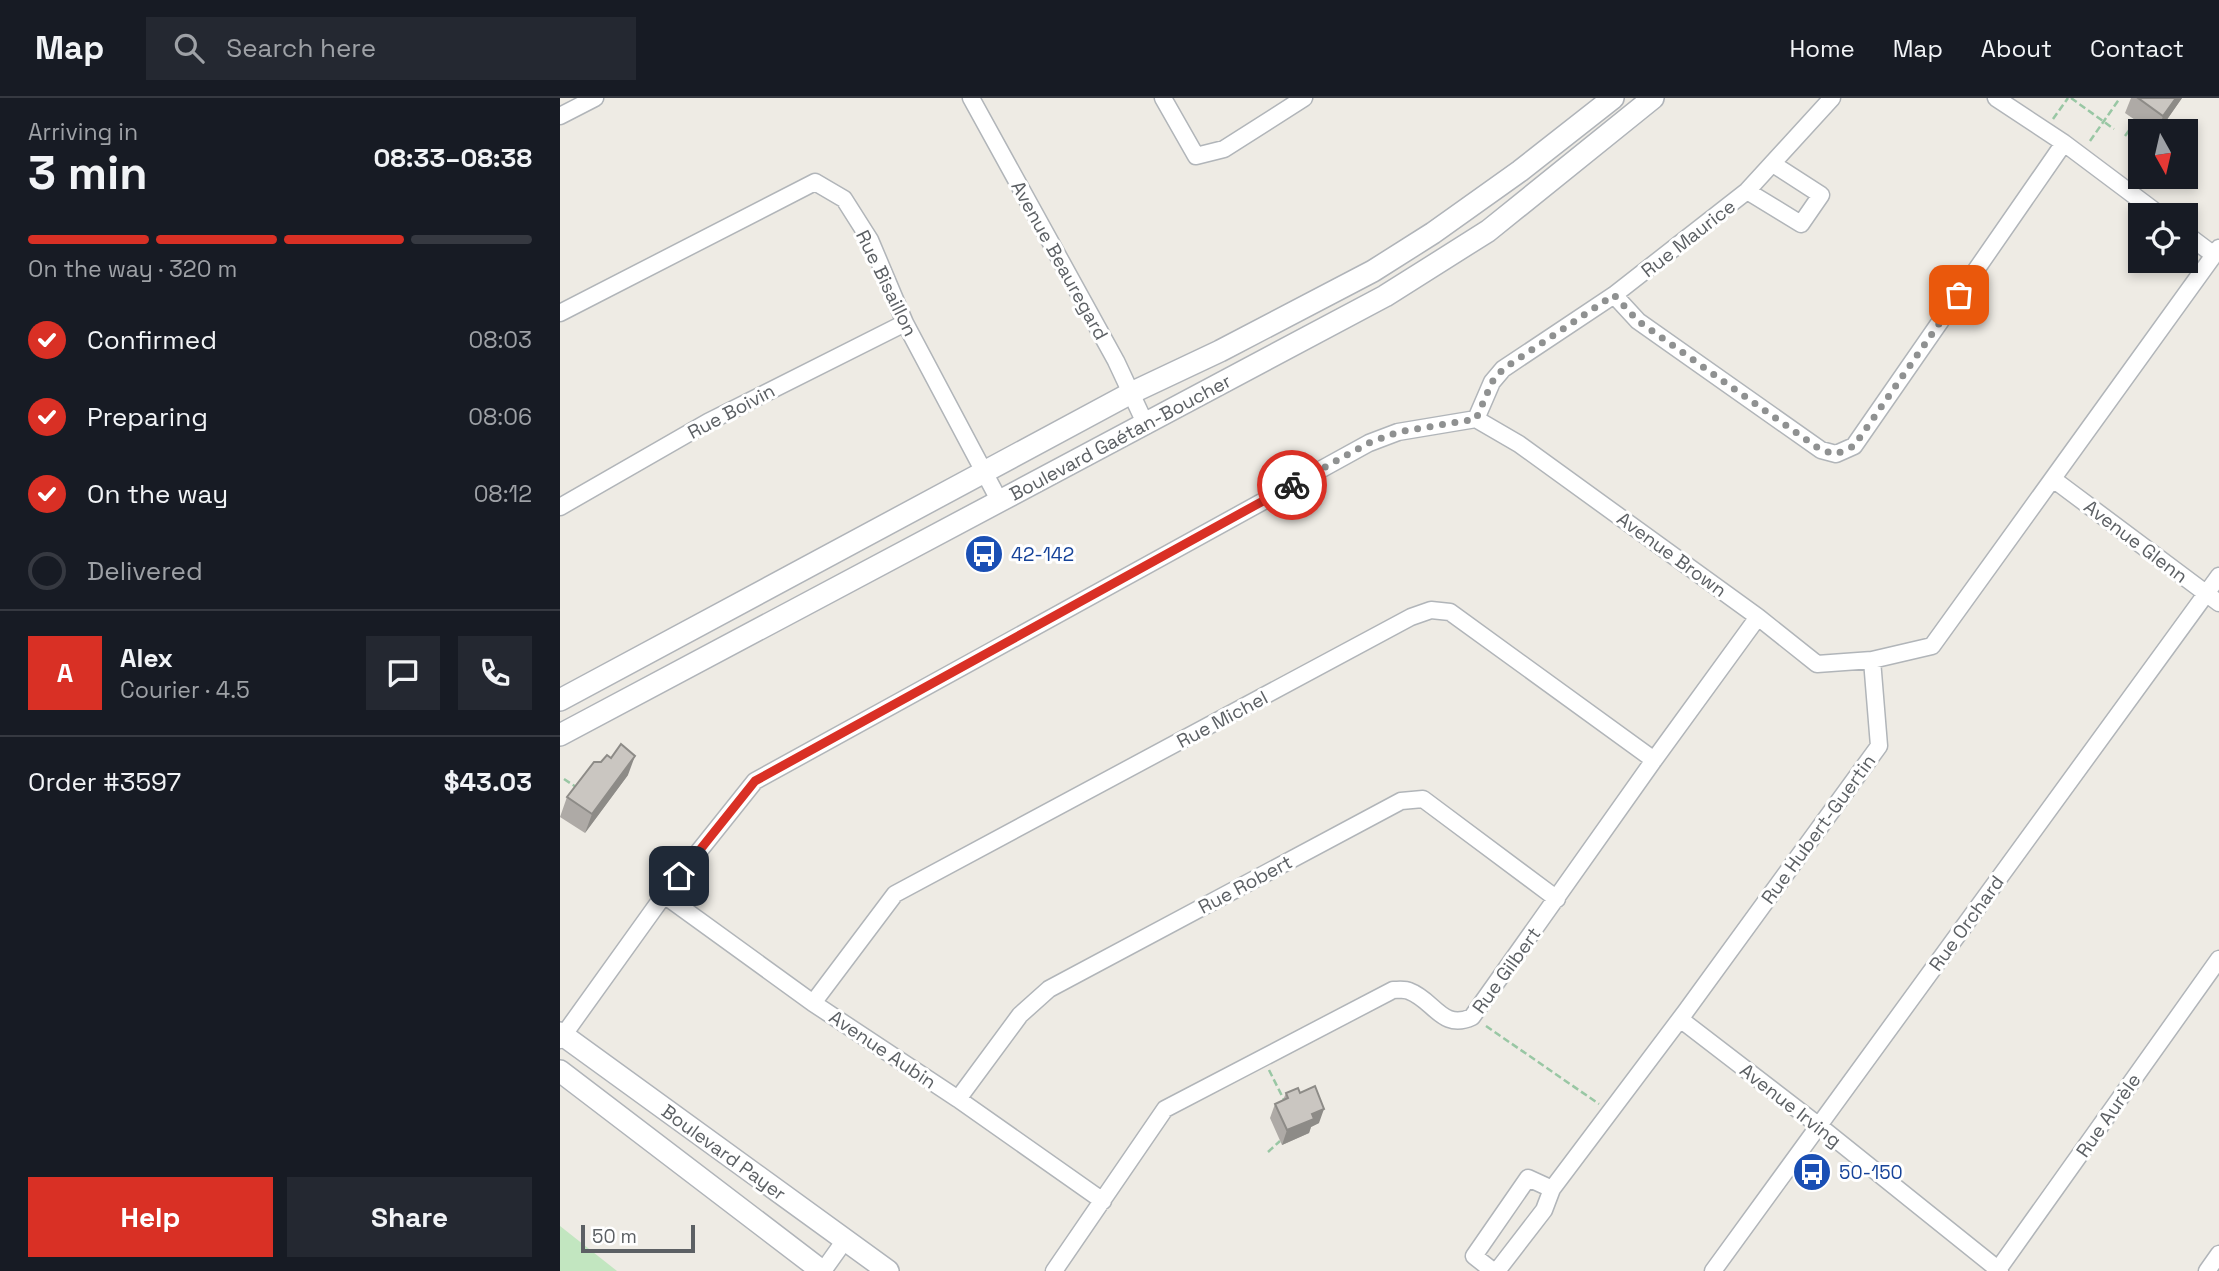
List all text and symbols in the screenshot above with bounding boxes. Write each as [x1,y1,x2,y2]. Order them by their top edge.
search box [146,17,636,80]
text: Map [35,27,104,69]
icon: search [170,29,208,67]
text: Search here [226,31,376,65]
text: Home [1789,33,1855,64]
text: Map [1893,33,1943,64]
text: About [1981,33,2052,64]
text: Contact [2090,33,2184,64]
text: Arriving in [28,117,138,147]
north arrow [2128,119,2198,189]
map controls [2128,119,2198,273]
text: 08:33–08:38 [373,141,532,175]
text: 3 min [28,144,148,202]
street label: Avenue Beauregard [1005,176,1114,344]
street label: Rue Maurice [1636,194,1741,283]
button: locate [2128,203,2198,273]
street label: Rue Bisaillon [850,226,923,340]
text: On the way · 320 m [28,254,237,284]
pin [1929,265,1989,325]
icon: bag [1940,276,1978,314]
icon: check [28,321,66,359]
text: Confirmed [87,323,217,357]
text: 08:03 [468,325,532,355]
street label: Boulevard Gaétan-Boucher [1005,368,1235,507]
street label: Rue Boivin [683,378,779,445]
icon: check [28,398,66,436]
text: Preparing [87,400,208,434]
text: 08:06 [468,402,532,432]
courier [1257,450,1327,520]
icon: bike [1273,466,1311,504]
icon: check [28,475,66,513]
text: On the way [87,477,228,511]
text: 08:12 [474,479,532,509]
street label: Avenue Glenn [2079,494,2193,589]
street label: Avenue Brown [1612,506,1732,603]
bus stop icon: 42-142 [963,533,1005,575]
place label: 42-142 [1011,542,1074,567]
text: Delivered [87,554,203,588]
button: chat [366,636,440,710]
button: phone [458,636,532,710]
text: Alex [120,641,173,675]
text: A [57,656,73,690]
text: Courier · 4.5 [120,675,250,705]
street label: Rue Michel [1172,685,1272,754]
street label: Rue Hubert-Guertin [1756,749,1881,909]
text: Order #3597 [28,765,181,799]
text: $43.03 [444,765,532,799]
pin [649,846,709,906]
street label: Rue Robert [1194,849,1297,920]
icon: home [660,857,698,895]
street label: Rue Orchard [1923,871,2010,976]
street label: Rue Gilbert [1467,922,1546,1018]
street label: Avenue Aubin [824,1004,941,1094]
street label: Avenue Irving [1735,1058,1847,1153]
street label: Rue Aurèle [2070,1068,2146,1162]
street label: Boulevard Payer [656,1099,791,1206]
bus stop icon: 50-150 [1791,1151,1833,1193]
place label: 50-150 [1839,1160,1903,1185]
button: Help [28,1177,273,1257]
button: Share [287,1177,532,1257]
scale bar [581,1222,695,1254]
text: 50 m [592,1224,637,1249]

